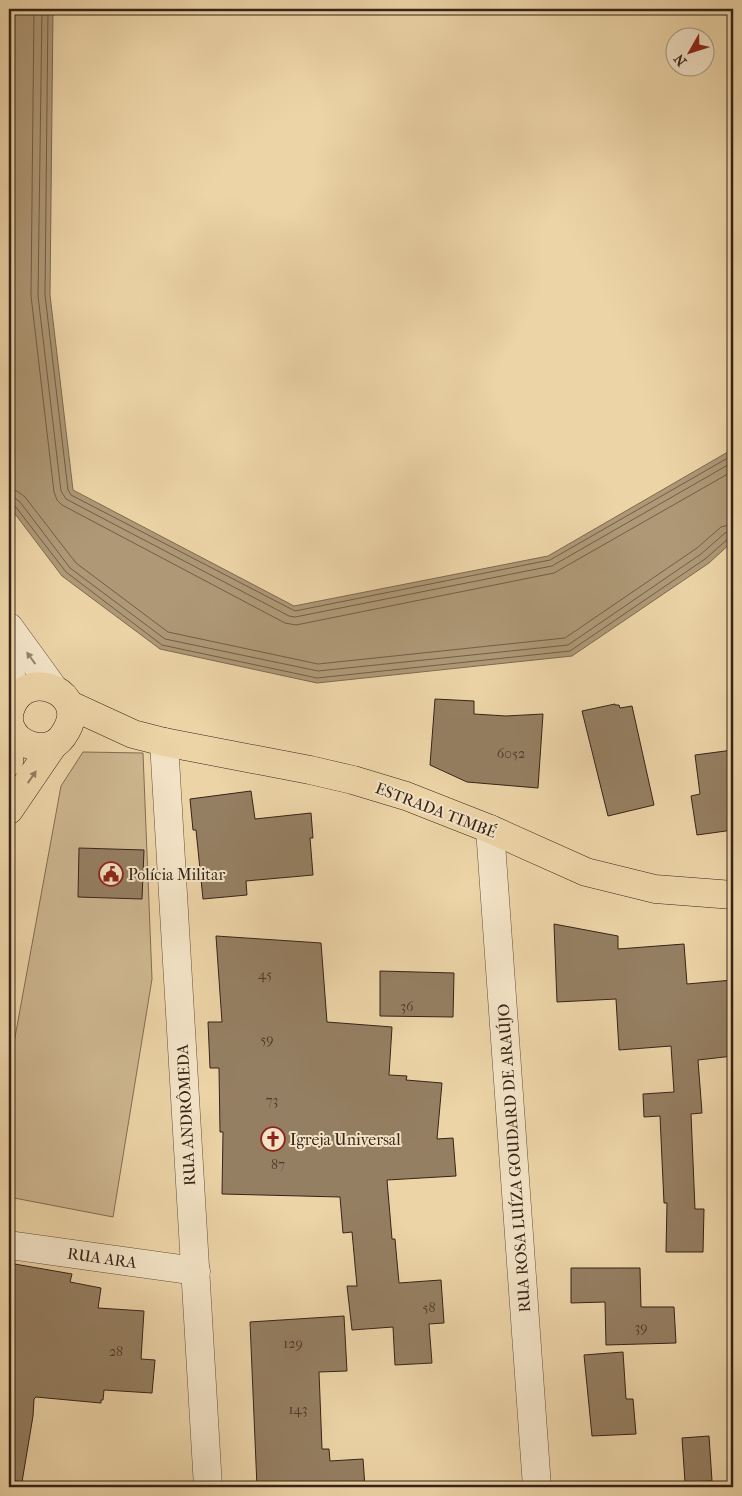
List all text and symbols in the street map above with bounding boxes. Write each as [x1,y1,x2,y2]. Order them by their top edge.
north arrow [664,28,714,78]
text: N [670,50,690,69]
one-way arrow [26,652,37,665]
house number: 6052 [497,745,525,762]
one-way arrow [27,770,37,784]
street label: ESTRADA TIMBÉ [373,777,500,842]
public building icon: Polícia Militar [98,861,124,887]
place label: Polícia Militar [128,865,225,884]
house number: 45 [258,966,272,983]
house number: 36 [400,998,414,1015]
street label: RUA ROSA LUÍZA GOUDARD DE ARAÚJO [493,1003,534,1313]
house number: 59 [260,1031,274,1048]
street label: RUA ANDRÔMEDA [172,1043,199,1186]
house number: 73 [266,1092,278,1109]
church icon: Igreja Universal [260,1126,286,1152]
place label: Igreja Universal [290,1130,401,1149]
house number: 87 [271,1156,285,1173]
street label: RUA ARA [66,1244,138,1272]
house number: 58 [422,1299,436,1316]
house number: 39 [634,1319,648,1336]
house number: 129 [283,1335,303,1352]
house number: 28 [109,1343,123,1360]
house number: 143 [288,1401,308,1418]

